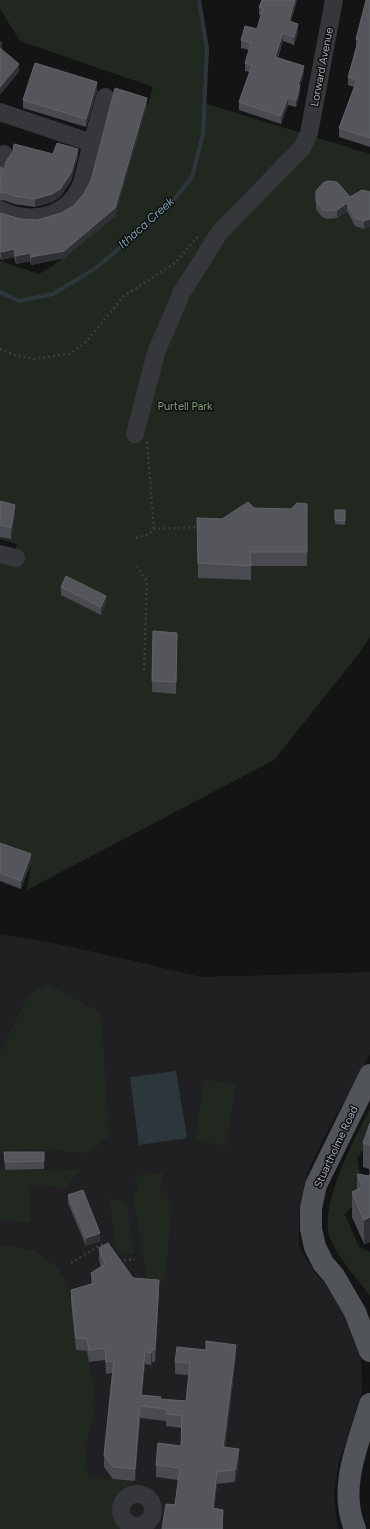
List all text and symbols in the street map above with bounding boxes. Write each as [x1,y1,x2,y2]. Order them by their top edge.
street label: Lorward Avenue [308,26,336,108]
water label: Ithaca Creek [115,194,178,252]
park label: Purtell Park [158,400,213,413]
street label: Stuartholme Road [311,1104,361,1190]

